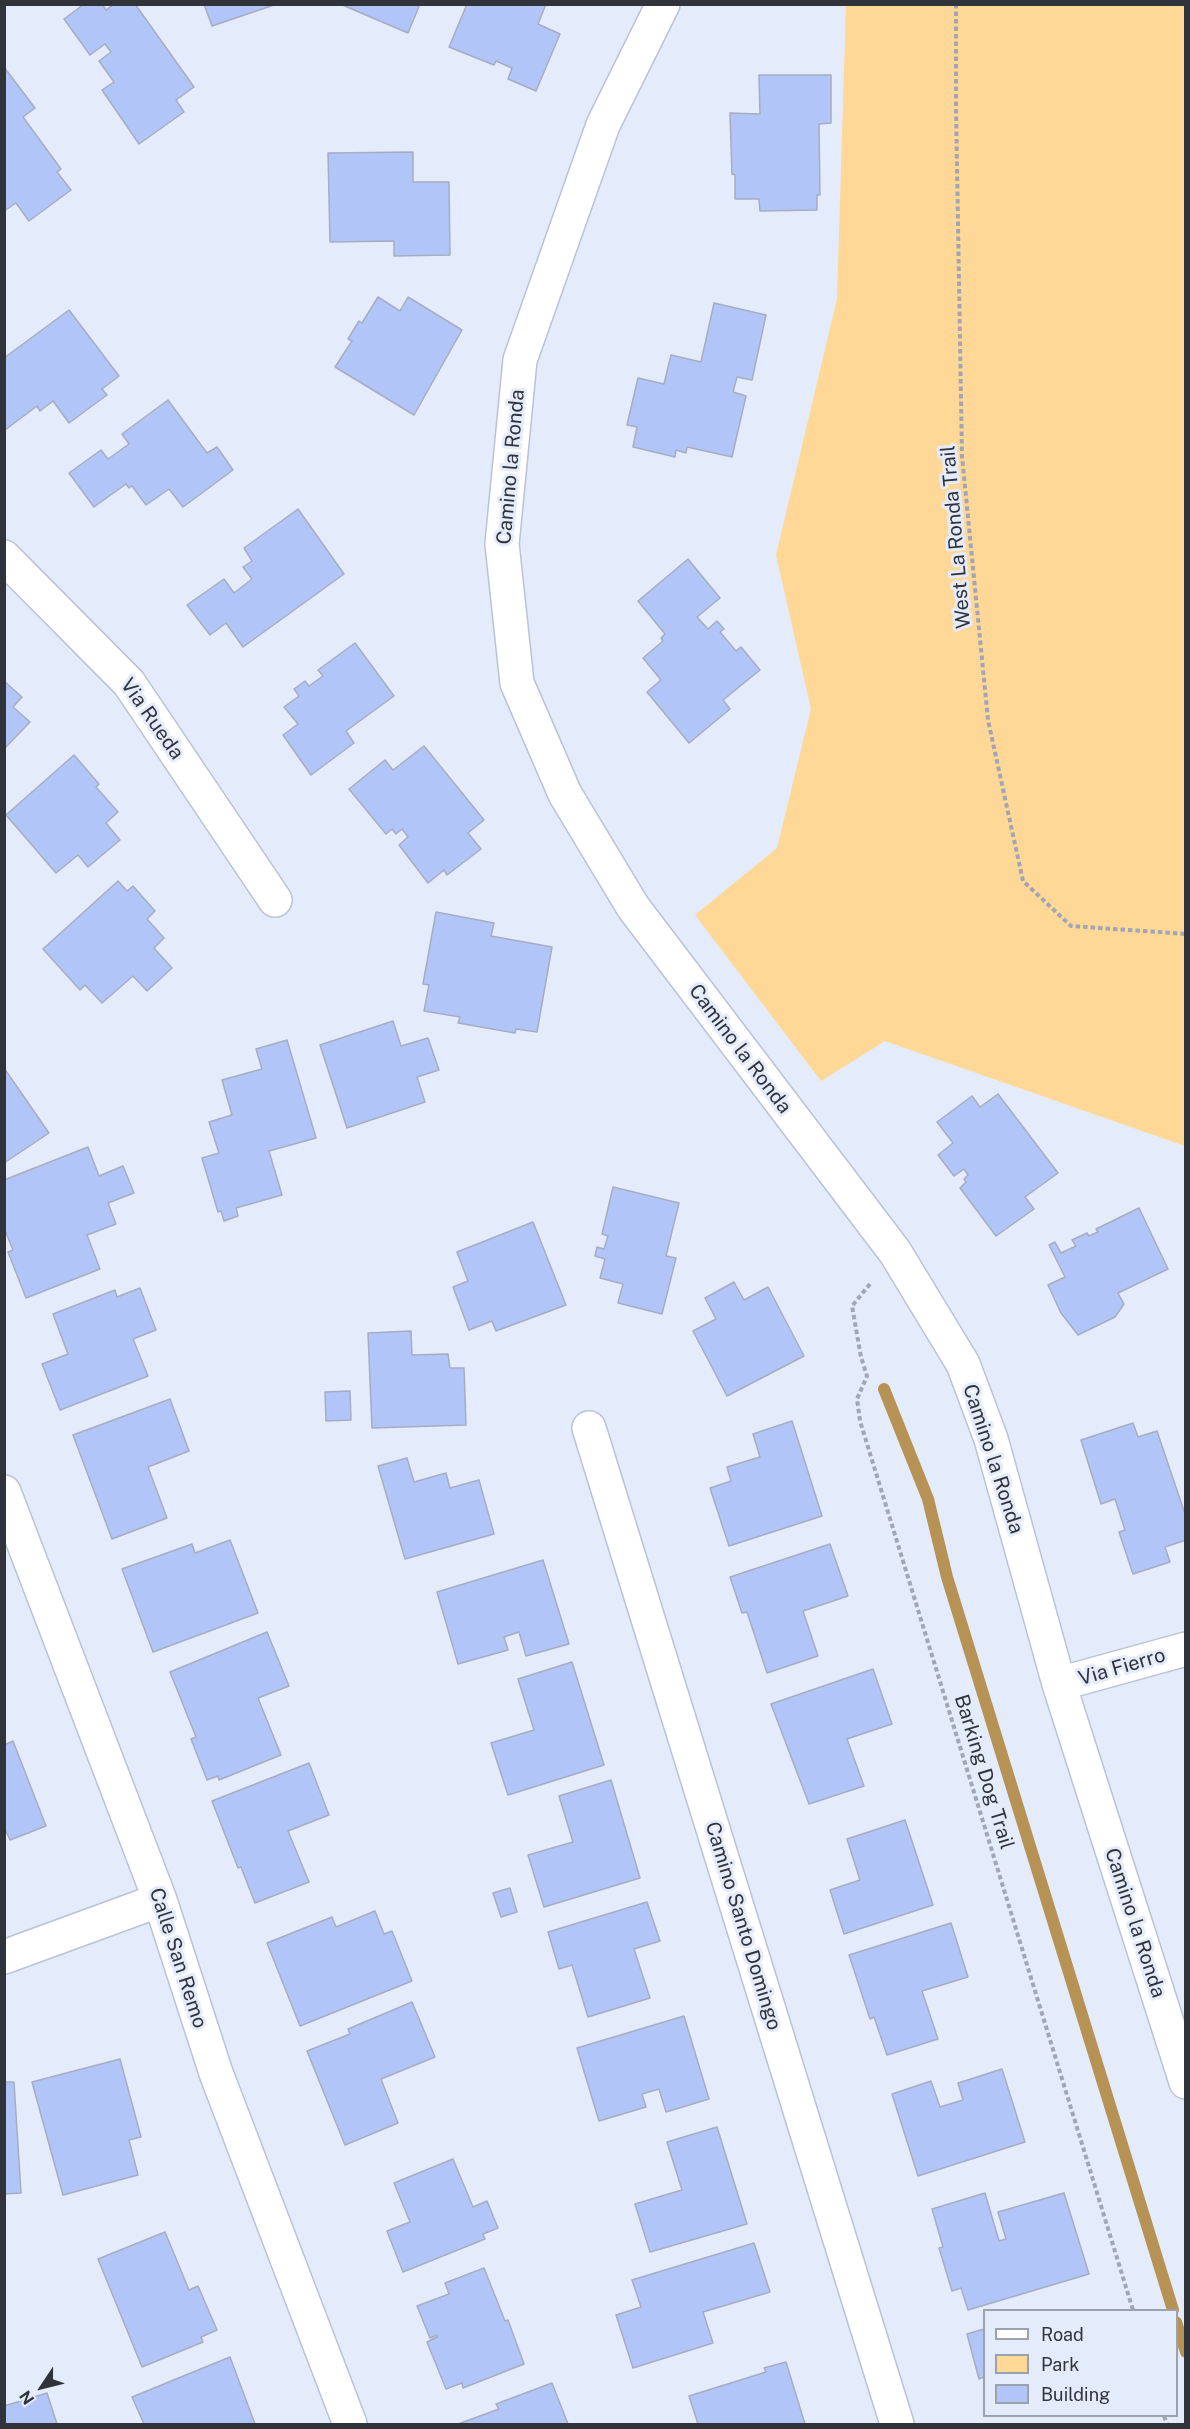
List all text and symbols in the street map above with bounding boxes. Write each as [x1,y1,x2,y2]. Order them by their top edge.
street label: Camino la Ronda [492,388,530,546]
street label: West La Ronda Trail [936,444,976,630]
street label: Via Rueda [115,674,189,764]
street label: Camino la Ronda [684,980,796,1118]
street label: Camino la Ronda [958,1381,1028,1537]
street label: Via Fierro [1076,1643,1168,1691]
street label: Barking Dog Trail [949,1692,1019,1852]
street label: Camino Santo Domingo [700,1819,786,2033]
street label: Camino la Ronda [1100,1845,1170,2001]
street label: Calle San Remo [144,1885,212,2031]
legend [983,2309,1178,2417]
text: Road [1041,2324,1084,2345]
text: Park [1041,2354,1079,2375]
north arrow [12,2357,72,2417]
text: Building [1041,2384,1110,2405]
text: N [15,2387,38,2408]

